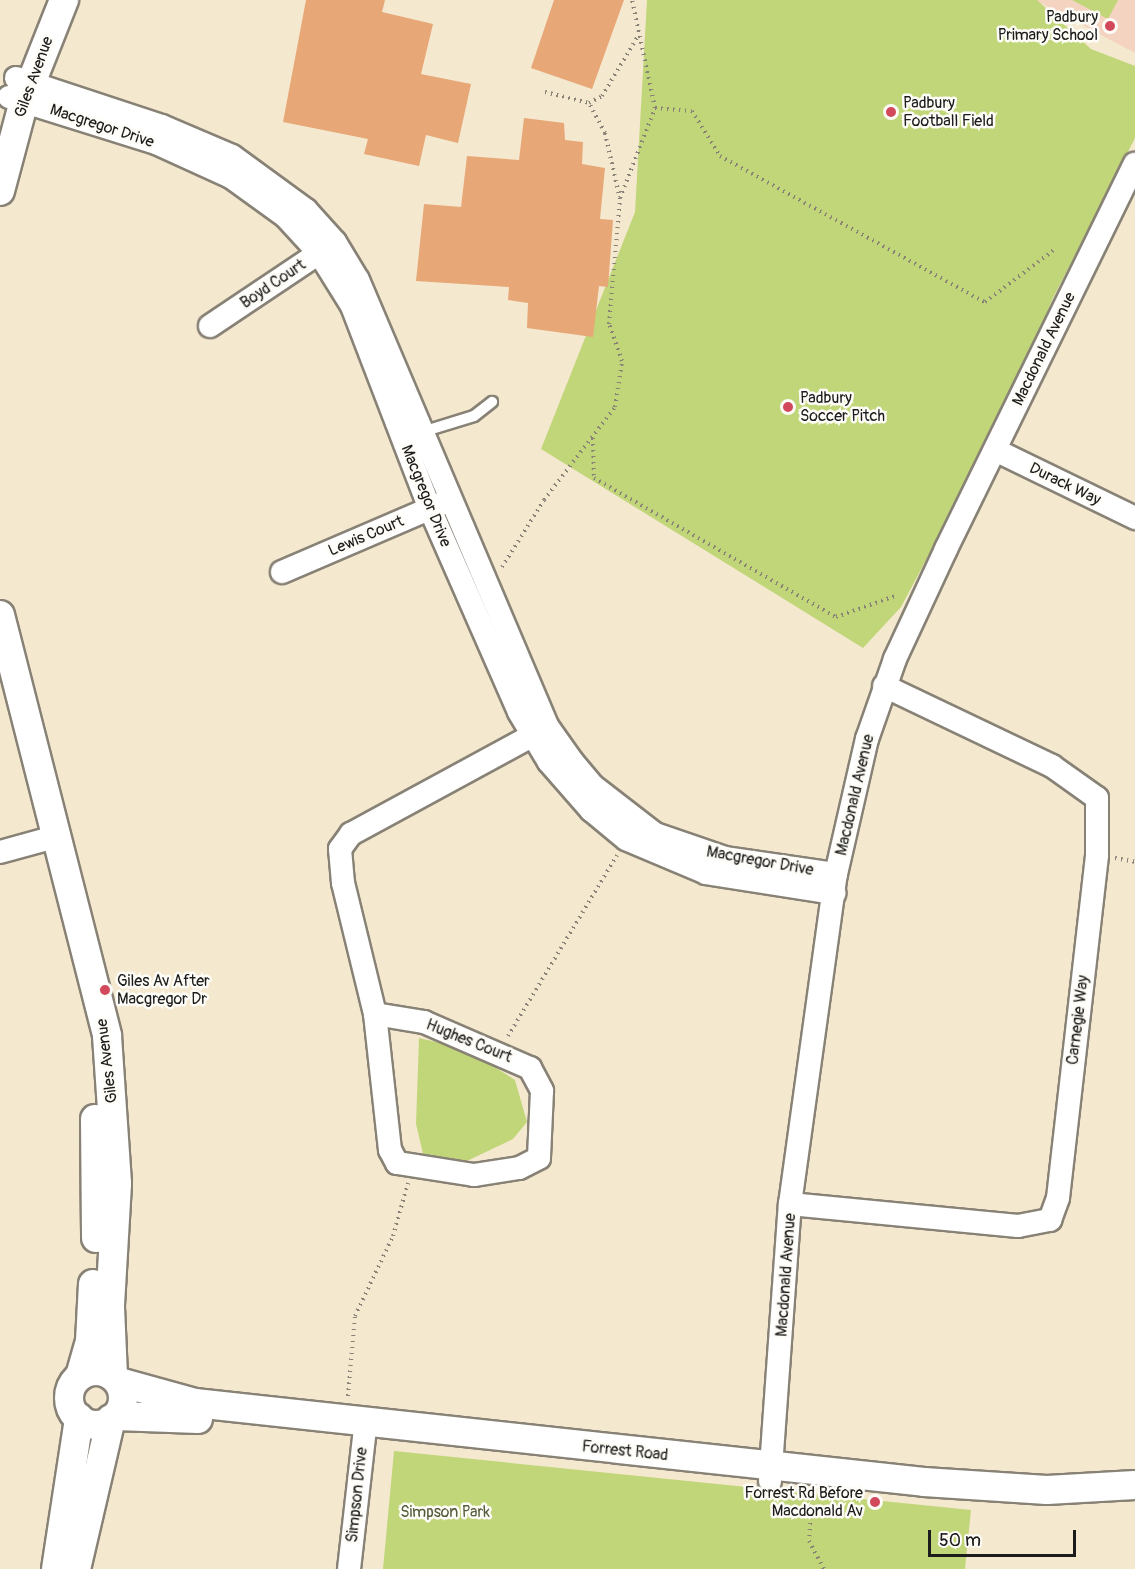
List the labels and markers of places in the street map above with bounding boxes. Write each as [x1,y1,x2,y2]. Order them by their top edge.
place label: Padbury Primary School [998,7,1098,45]
marker: Padbury Primary School [1103,19,1117,33]
place label: Padbury Football Field [903,93,994,131]
marker: Padbury Football Field [884,105,898,119]
place label: Padbury Soccer Pitch [800,388,885,426]
marker: Padbury Soccer Pitch [781,400,795,414]
place label: Giles Av After Macgregor Dr [117,971,210,1009]
marker: Giles Av After Macgregor Dr [98,983,112,997]
place label: Forrest Rd Before Macdonald Av [745,1483,863,1521]
marker: Forrest Rd Before Macdonald Av [868,1495,882,1509]

